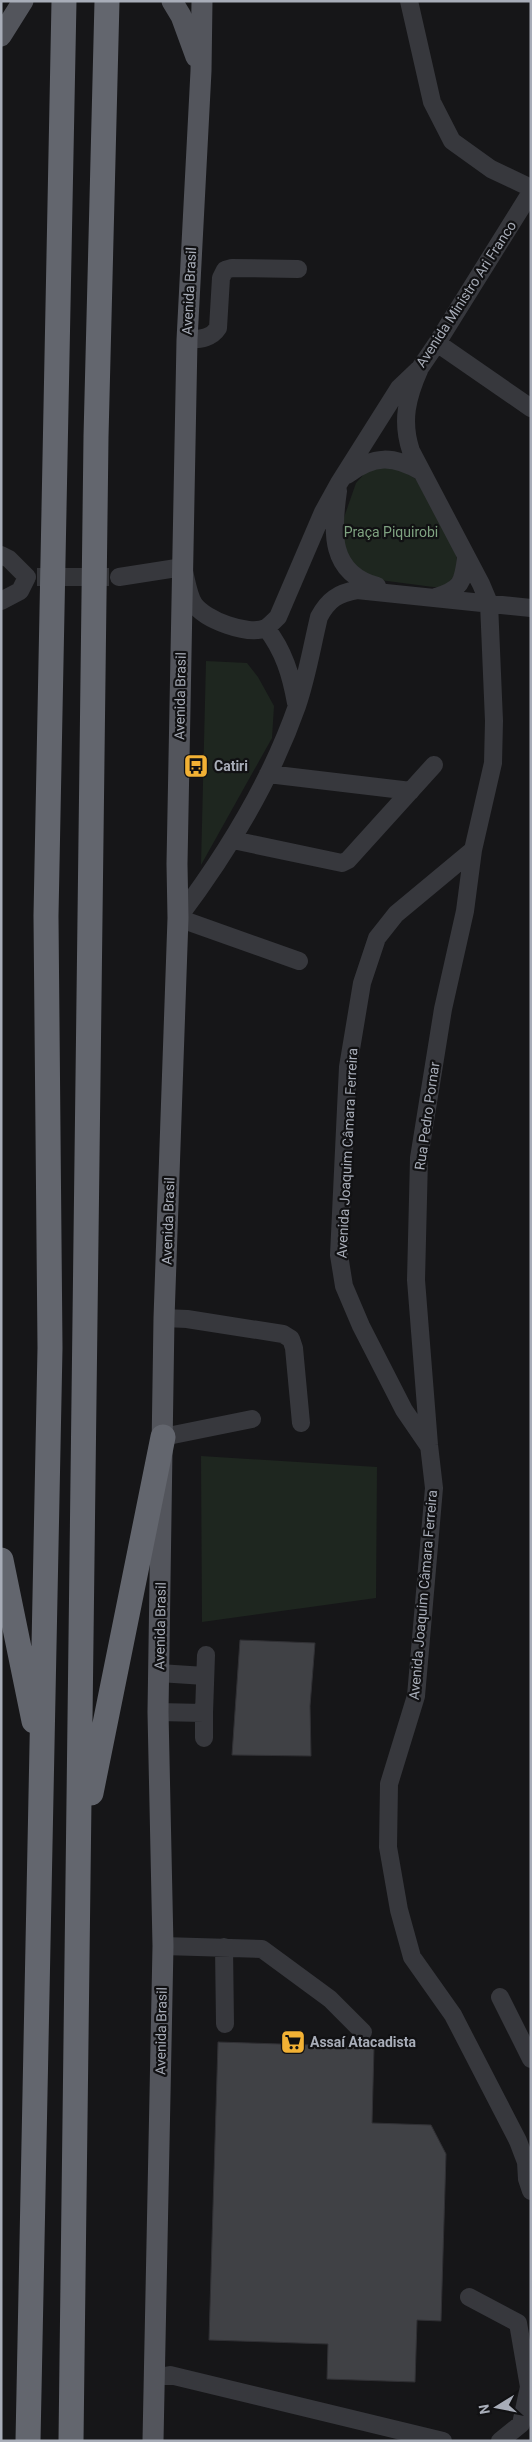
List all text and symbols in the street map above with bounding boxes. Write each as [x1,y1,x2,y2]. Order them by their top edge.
street label: Avenida Ministro Ari Franco [413,218,519,370]
street label: Avenida Brasil [179,247,199,335]
park label: Praça Piquirobi [344,524,438,540]
street label: Avenida Brasil [171,652,189,740]
bus stop icon: Catiri [183,753,209,779]
place label: Catiri [214,758,248,774]
street label: Avenida Joaquim Câmara Ferreira [333,1047,361,1259]
street label: Rua Pedro Pornar [411,1061,443,1171]
street label: Avenida Brasil [158,1177,178,1265]
street label: Avenida Joaquim Câmara Ferreira [406,1489,440,1701]
street label: Avenida Brasil [151,1582,169,1670]
street label: Avenida Brasil [152,1987,170,2075]
supermarket icon: Assaí Atacadista [280,2029,306,2055]
place label: Assaí Atacadista [310,2034,416,2050]
north arrow [472,2382,522,2432]
text: N [475,2403,493,2416]

